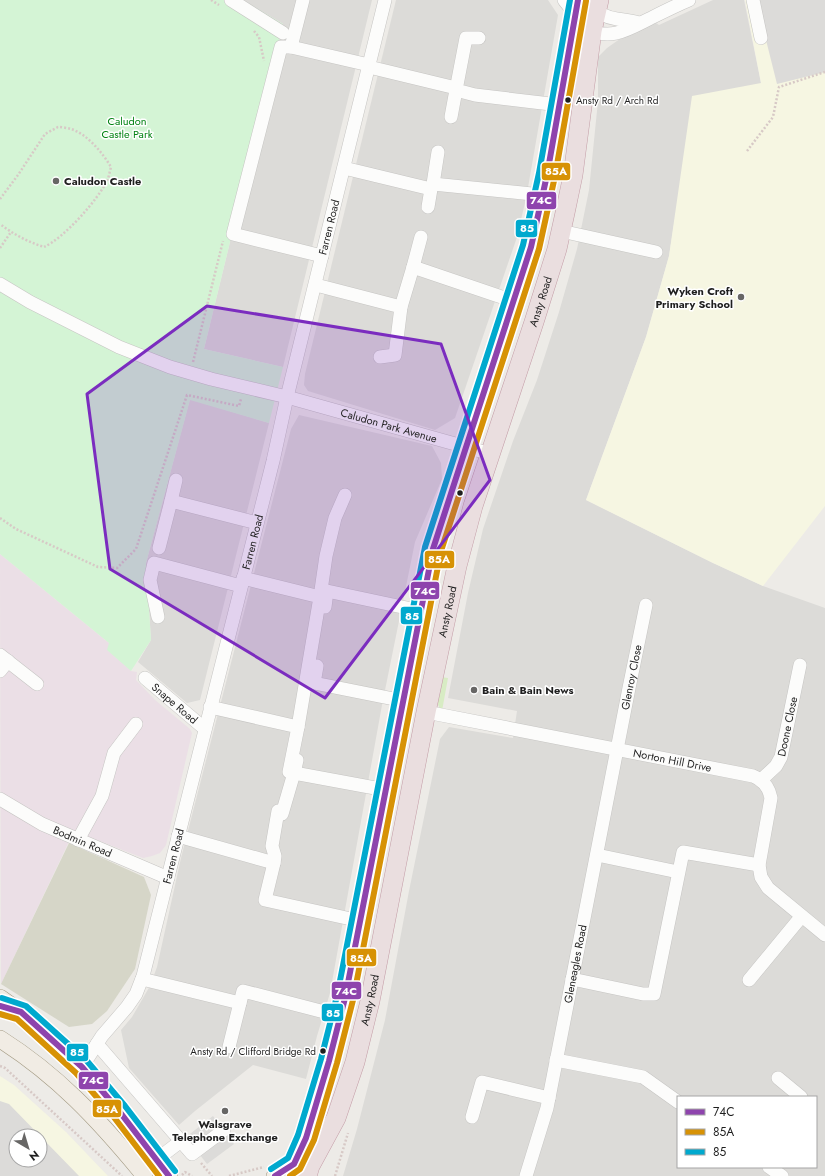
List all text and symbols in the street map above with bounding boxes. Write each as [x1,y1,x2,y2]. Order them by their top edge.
place label: Ansty Rd / Arch Rd [576,93,658,108]
marker: Ansty Rd / Arch Rd [563,95,573,105]
park label: Caludon Castle Park [102,113,153,142]
line badge: 85A [541,162,571,181]
text: 85A [545,163,568,179]
place label: Caludon Castle [64,173,141,189]
marker: Caludon Castle [51,176,61,186]
line badge: 74C [526,191,557,210]
text: 74C [530,192,552,208]
street label: Farren Road [314,198,343,256]
line badge: 85 [515,219,538,238]
text: 85 [520,220,534,236]
street label: Ansty Road [525,274,556,329]
place label: Wyken Croft Primary School [655,283,733,312]
marker: Wyken Croft Primary School [736,292,746,302]
street label: Caludon Park Avenue [339,404,439,447]
unlabelled marker [455,488,465,498]
street label: Farren Road [238,513,267,571]
line badge: 85A [424,550,455,569]
text: 85A [428,551,451,567]
line badge: 74C [410,581,440,600]
text: 74C [414,583,436,599]
street label: Ansty Road [434,584,461,639]
line badge: 85 [400,606,423,625]
text: 85 [405,608,419,624]
street label: Glenroy Close [617,643,646,711]
street label: Snape Road [148,679,201,728]
place label: Bain & Bain News [482,682,574,698]
marker: Bain & Bain News [469,685,479,695]
street label: Doone Close [773,695,801,758]
street label: Norton Hill Drive [632,745,713,776]
street label: Bodmin Road [51,822,115,861]
street label: Farren Road [159,827,188,885]
street label: Gleneagles Road [560,923,591,1004]
line badge: 85A [346,948,377,967]
text: 85A [350,950,373,966]
street label: Ansty Road [356,973,383,1027]
line badge: 74C [331,981,362,1000]
text: 74C [335,983,357,999]
line badge: 85 [321,1003,344,1022]
text: 85 [326,1005,340,1021]
line badge: 85 [66,1043,89,1062]
text: 85 [70,1044,84,1060]
place label: Ansty Rd / Clifford Bridge Rd [190,1044,316,1059]
marker: Ansty Rd / Clifford Bridge Rd [318,1046,328,1056]
line badge: 74C [78,1071,109,1090]
text: 74C [82,1072,104,1088]
legend [677,1096,817,1168]
line badge: 85A [92,1099,122,1118]
text: 85A [96,1101,119,1117]
text: 74C [713,1103,735,1121]
marker: Walsgrave Telephone Exchange [220,1106,230,1116]
place label: Walsgrave Telephone Exchange [172,1116,278,1145]
text: 85A [713,1123,734,1141]
north arrow [8,1128,48,1168]
text: 85 [713,1143,727,1161]
text: N [26,1147,43,1165]

